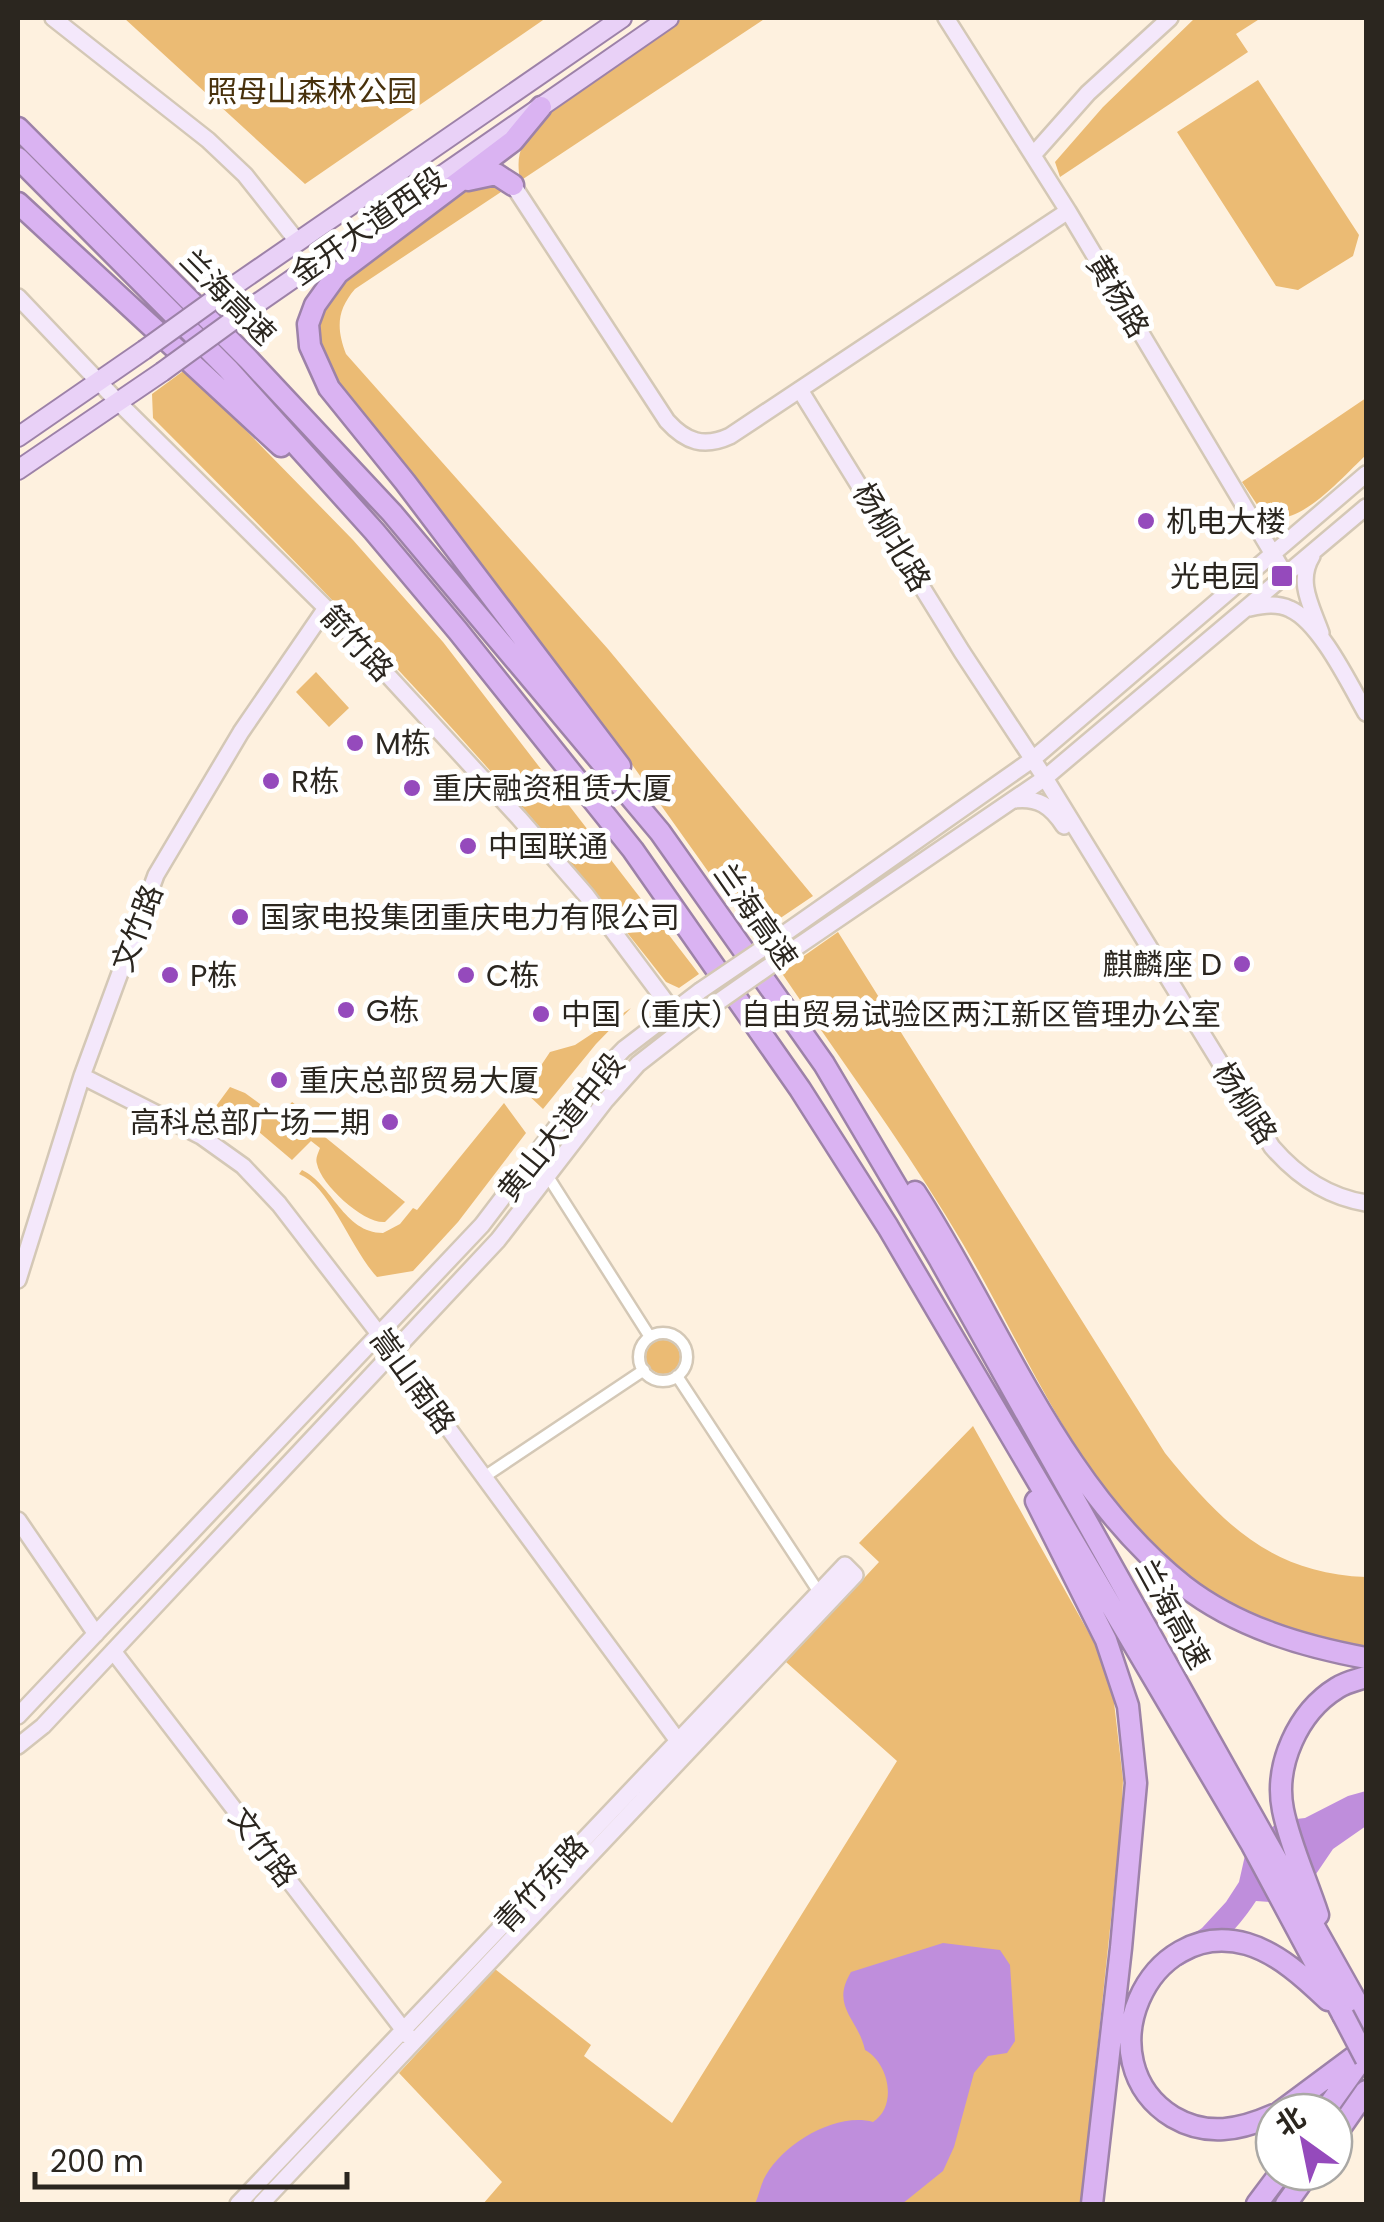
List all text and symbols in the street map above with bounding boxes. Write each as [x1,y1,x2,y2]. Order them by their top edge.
park label: 照母山森林公园 [207,70,417,113]
street label: 金开大道西段 [282,157,454,295]
street label: 兰海高速 [170,239,286,355]
street label: 黄杨路 [1076,246,1160,346]
street label: 杨柳北路 [843,474,941,600]
place label: 机电大楼 [1166,500,1286,543]
marker: 机电大楼 [1135,510,1157,532]
place label: 光电园 [1170,555,1260,598]
marker: 光电园 [1269,563,1295,589]
street label: 箭竹路 [311,595,403,691]
place label: M栋 [375,722,431,765]
marker: M栋 [344,732,366,754]
place label: R栋 [291,760,339,803]
place label: 重庆融资租赁大厦 [432,767,672,810]
marker: R栋 [260,770,282,792]
marker: 重庆融资租赁大厦 [401,777,423,799]
place label: 中国联通 [488,825,608,868]
marker: 中国联通 [457,835,479,857]
street label: 兰海高速 [704,855,808,977]
street label: 文竹路 [101,878,173,978]
place label: 国家电投集团重庆电力有限公司 [260,896,680,939]
marker: 国家电投集团重庆电力有限公司 [229,906,251,928]
place label: 麒麟座 D [1103,943,1222,986]
marker: 麒麟座 D [1231,953,1253,975]
place label: P栋 [190,954,237,997]
place label: C栋 [486,954,539,997]
marker: P栋 [159,964,181,986]
marker: C栋 [455,964,477,986]
place label: G栋 [366,989,419,1032]
place label: 中国（重庆）自由贸易试验区两江新区管理办公室 [561,993,1221,1036]
marker: G栋 [335,999,357,1021]
marker: 中国（重庆）自由贸易试验区两江新区管理办公室 [530,1003,552,1025]
street label: 黄山大道中段 [488,1044,634,1210]
street label: 杨柳路 [1202,1054,1288,1152]
place label: 重庆总部贸易大厦 [299,1059,539,1102]
marker: 重庆总部贸易大厦 [268,1069,290,1091]
place label: 高科总部广场二期 [130,1101,370,1144]
marker: 高科总部广场二期 [379,1111,401,1133]
street label: 嵩山南路 [360,1320,466,1442]
street label: 兰海高速 [1125,1551,1221,1677]
street label: 文竹路 [219,1798,307,1896]
street label: 青竹东路 [484,1825,598,1943]
north arrow [1254,2092,1354,2192]
text: 北 [1268,2097,1313,2145]
scale bar [35,2127,348,2189]
text: 200 m [50,2140,144,2183]

